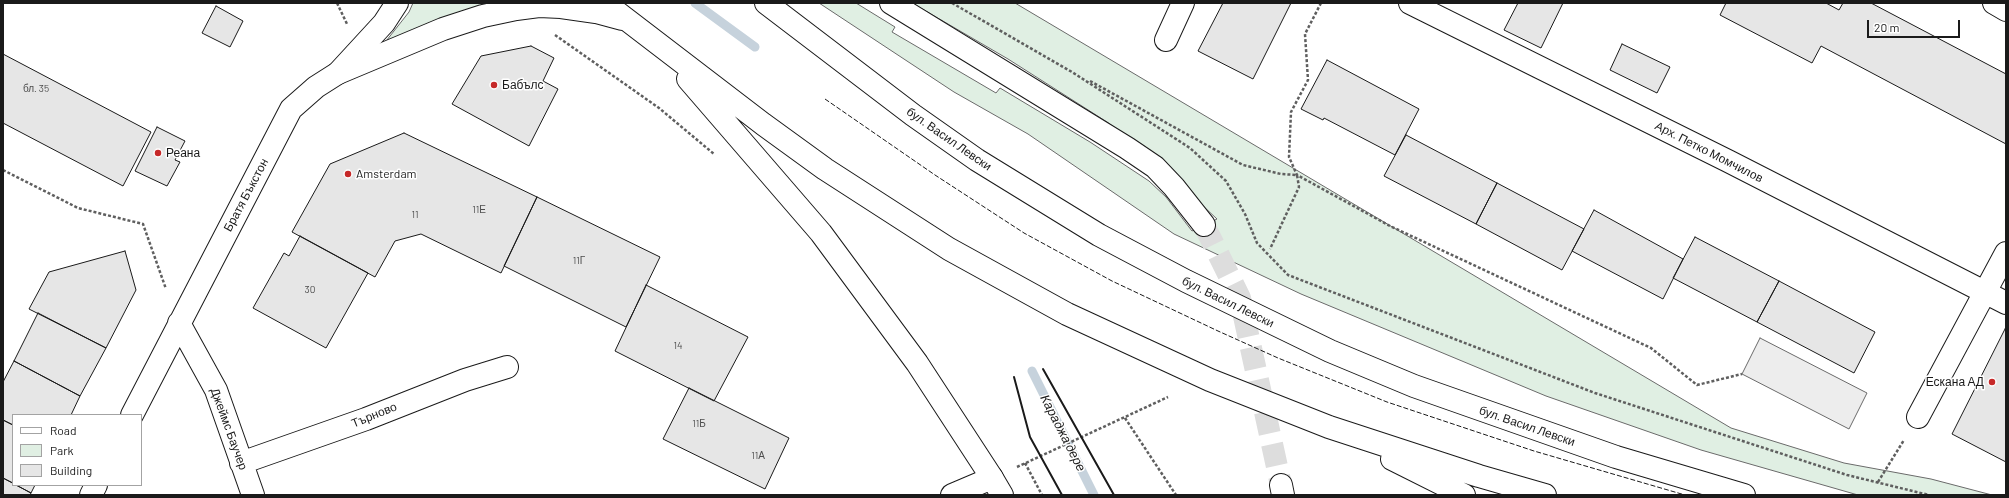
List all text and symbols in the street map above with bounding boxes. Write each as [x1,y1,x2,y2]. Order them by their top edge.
scale bar [1869,12,1962,38]
text: 20 m [1874,20,1900,34]
place label: Бабълс [502,78,544,92]
marker: Бабълс [489,80,499,90]
house number: бл. 35 [23,83,49,95]
street label: бул. Васил Левски [904,104,994,174]
street label: Арх. Петко Момчилов [1653,118,1765,186]
place label: Реана [166,146,200,160]
marker: Реана [153,148,163,158]
street label: Братя Бъкстон [221,156,271,234]
place label: Amsterdam [356,167,416,181]
marker: Amsterdam [343,169,353,179]
house number: 11Е [472,204,486,216]
house number: 11 [411,209,419,221]
house number: 11Г [573,255,585,267]
street label: бул. Васил Левски [1180,273,1276,331]
house number: 30 [305,284,315,296]
house number: 14 [673,340,683,352]
place label: Ескана АД [1926,375,1984,389]
marker: Ескана АД [1987,377,1997,387]
street label: Джеймс Баучер [207,386,251,472]
water label: Караджа дере [1037,392,1089,474]
street label: Търново [349,399,399,431]
street label: бул. Васил Левски [1477,403,1577,449]
legend [12,414,142,486]
house number: 11Б [692,418,706,430]
text: Road [50,423,77,437]
text: Park [50,443,74,457]
house number: 11А [751,450,765,462]
text: Building [50,463,92,477]

